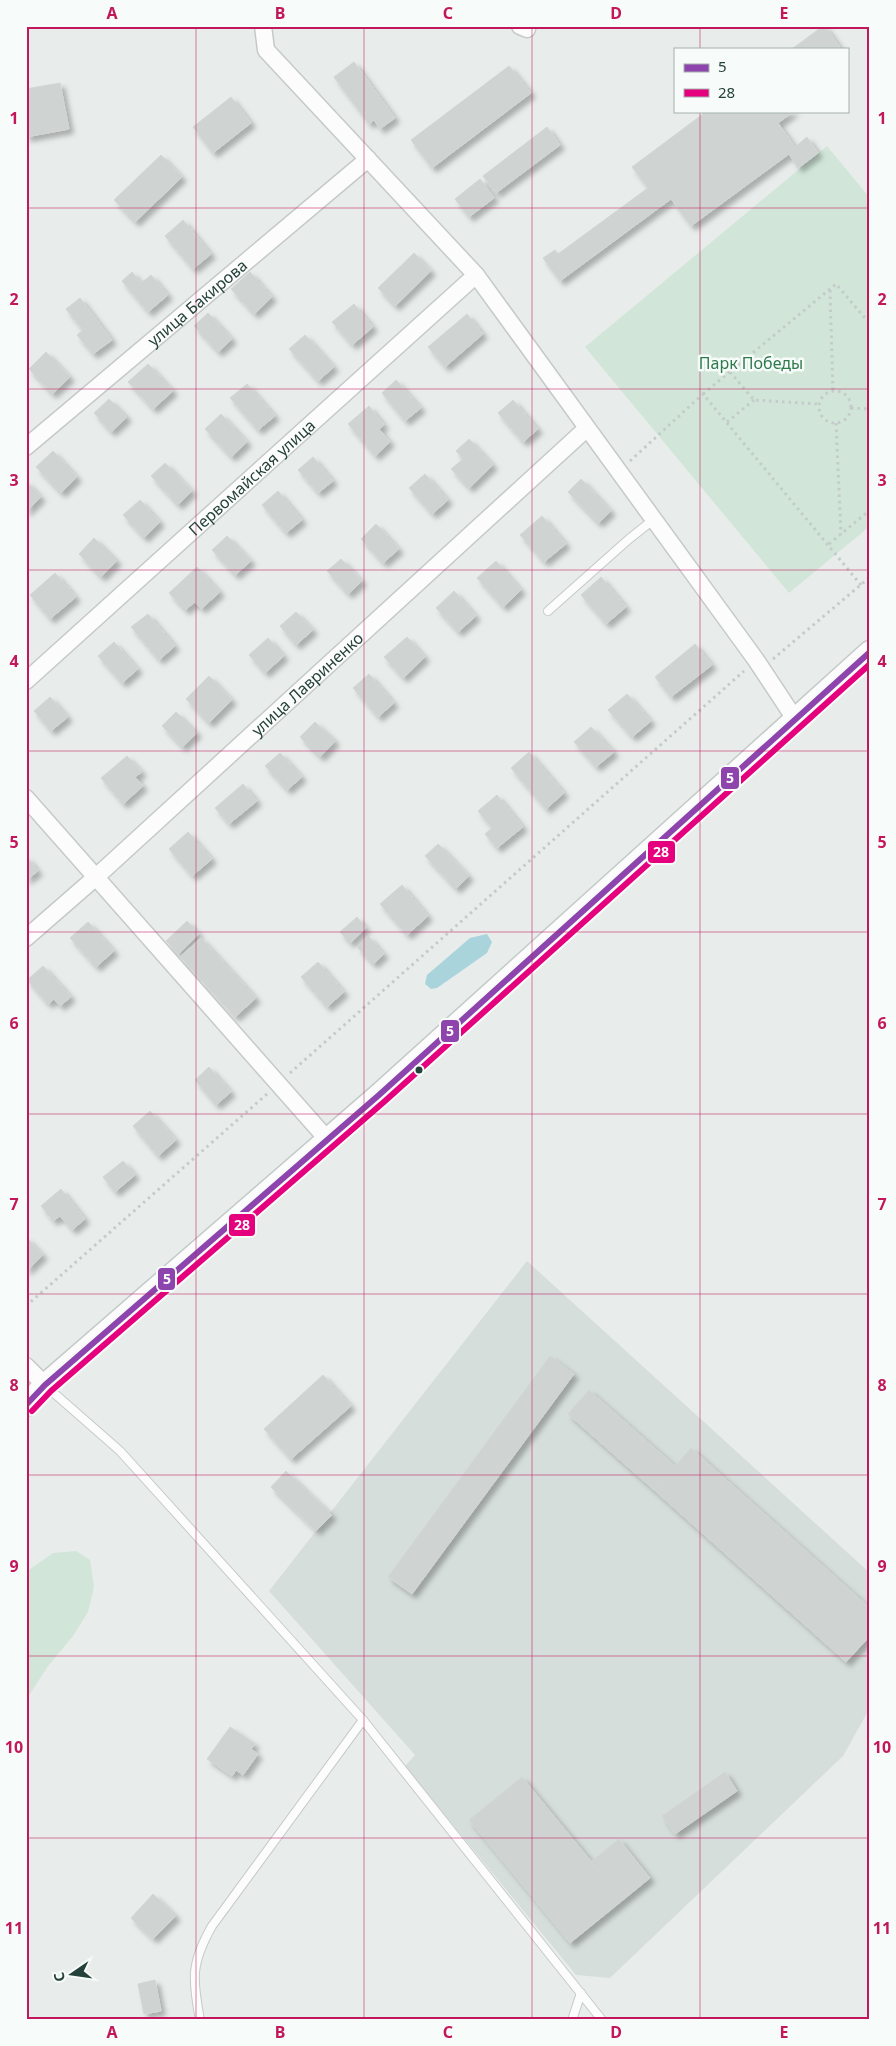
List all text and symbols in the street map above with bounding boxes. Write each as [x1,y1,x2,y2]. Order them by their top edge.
text: A [106,2,118,24]
text: B [275,2,285,24]
text: C [443,2,453,24]
text: D [610,2,622,24]
text: E [780,2,789,24]
legend [674,48,848,112]
text: 5 [718,56,727,76]
text: 28 [718,82,735,102]
text: 1 [9,107,19,129]
text: 1 [877,107,887,129]
street label: улица Бакирова [143,254,252,351]
text: 2 [9,288,19,310]
text: 2 [877,288,887,310]
park label: Парк Победы [699,352,803,374]
street label: Первомайская улица [184,414,320,540]
text: 3 [9,469,19,491]
text: 3 [877,469,887,491]
street label: улица Лавриненко [246,627,368,741]
text: 4 [9,650,19,672]
text: 4 [877,650,887,672]
line badge: 5 [720,766,740,790]
text: 5 [726,768,734,787]
text: 5 [9,831,19,853]
text: 5 [877,831,887,853]
line badge: 28 [647,840,676,864]
text: 28 [653,842,669,861]
text: 6 [9,1012,19,1034]
text: 6 [877,1012,887,1034]
line badge: 5 [440,1019,460,1043]
text: 5 [446,1021,454,1040]
unlabelled marker [414,1065,424,1075]
text: 7 [9,1193,19,1215]
text: 7 [877,1193,887,1215]
line badge: 28 [228,1213,256,1237]
text: 28 [234,1215,250,1234]
line badge: 5 [157,1267,176,1291]
text: 5 [163,1269,171,1288]
text: 8 [9,1374,19,1396]
text: 8 [877,1374,887,1396]
text: 9 [9,1555,19,1577]
text: 9 [877,1555,887,1577]
text: 10 [5,1736,23,1758]
text: 10 [873,1736,891,1758]
text: 11 [5,1917,23,1939]
text: 11 [873,1917,891,1939]
north arrow [48,1948,98,1998]
text: С [49,1970,69,1984]
text: A [106,2021,118,2043]
text: B [275,2021,285,2043]
text: C [443,2021,453,2043]
text: D [610,2021,622,2043]
text: E [780,2021,789,2043]

